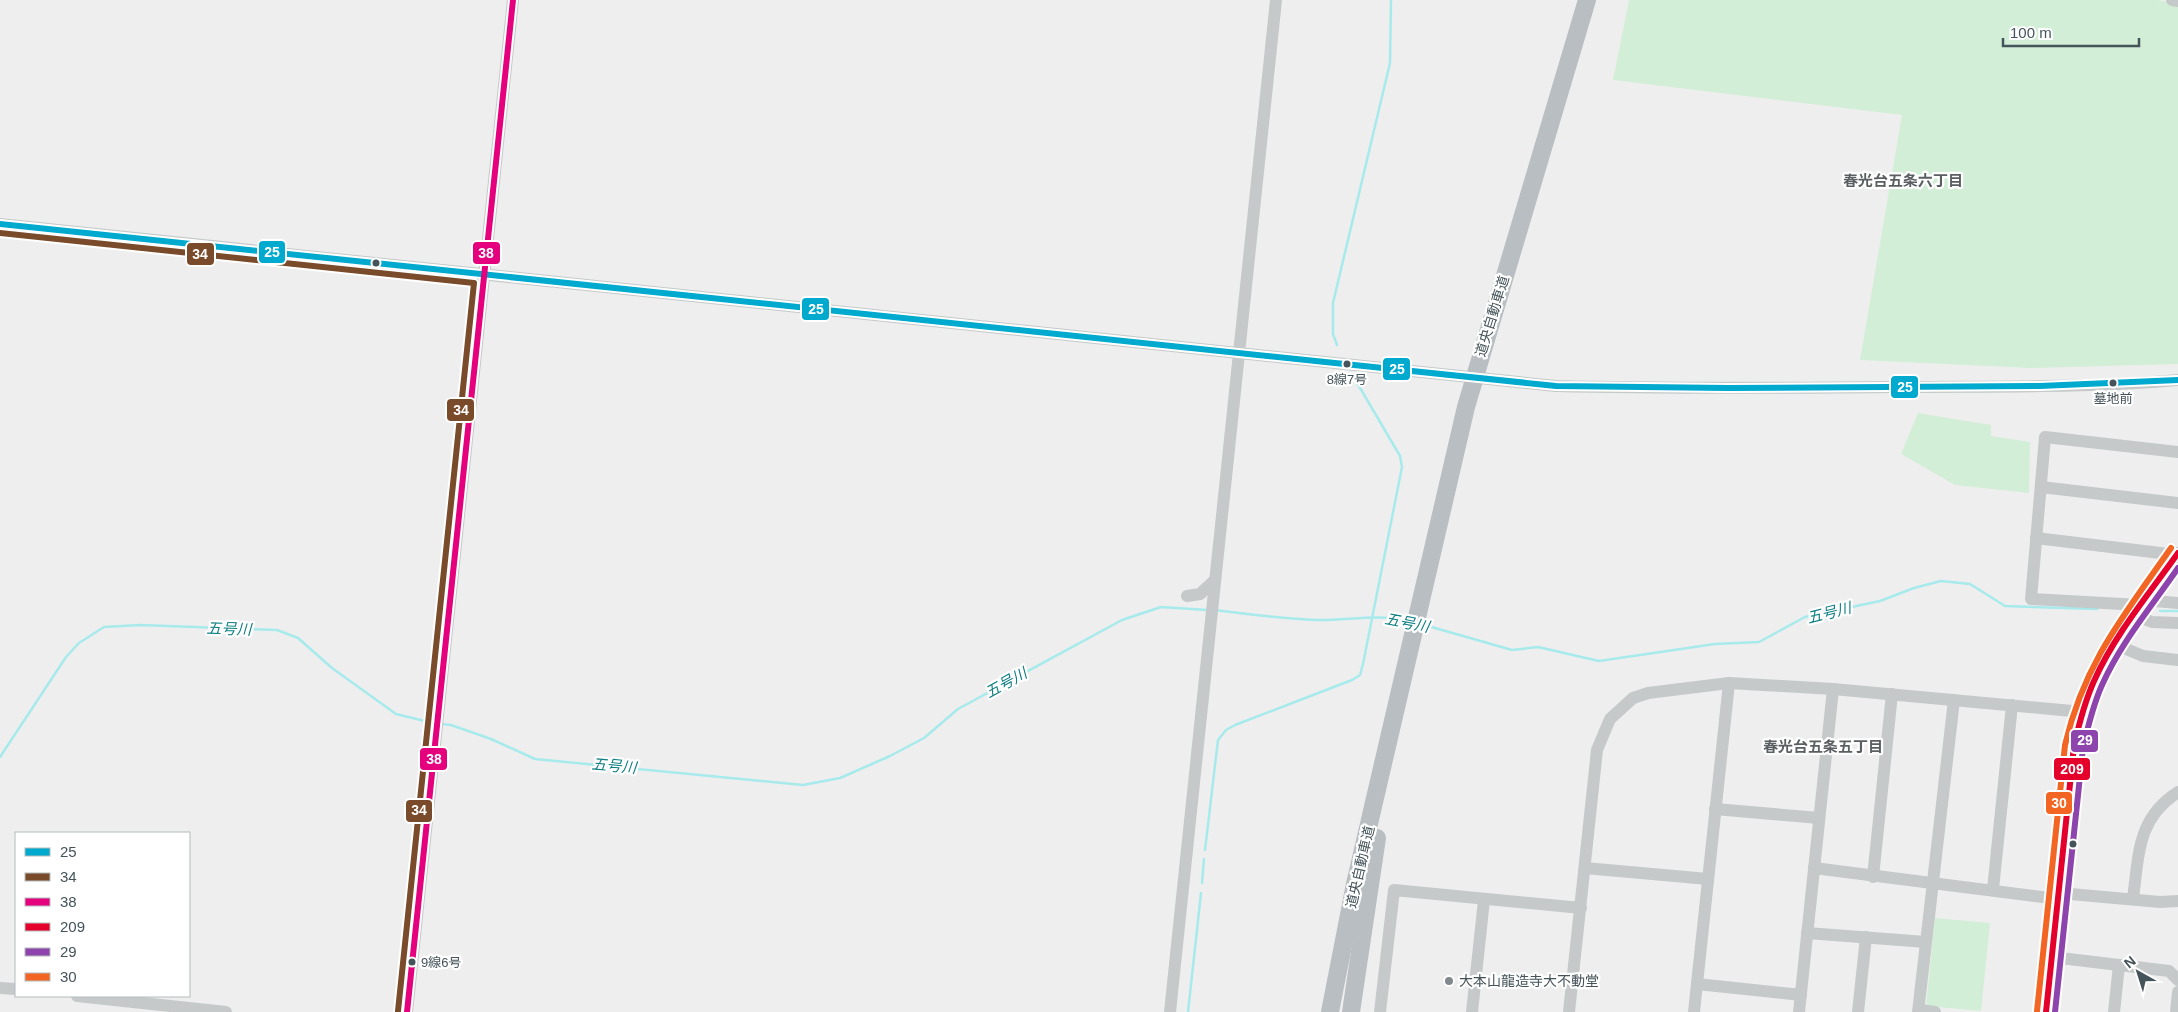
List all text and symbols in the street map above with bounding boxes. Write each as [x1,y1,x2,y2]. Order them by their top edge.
scale bar [2003,15,2139,47]
text: 100 m [2010,24,2052,41]
district label: 春光台五条六丁目 [1843,172,1963,189]
line badge: 25 [258,240,286,264]
line badge: 38 [472,241,501,265]
line badge: 34 [186,242,215,266]
text: 25 [264,244,280,260]
text: 38 [478,245,494,261]
text: 34 [192,246,208,262]
unlabelled marker [371,258,381,268]
street label: 道央自動車道 [1472,273,1512,359]
line badge: 25 [801,297,830,321]
text: 25 [808,301,824,317]
line badge: 25 [1382,357,1411,381]
marker: 8線7号 [1342,359,1352,369]
text: 25 [1389,361,1405,377]
place label: 8線7号 [1327,372,1367,387]
line badge: 25 [1890,375,1919,399]
marker: 墓地前 [2108,378,2118,388]
text: 25 [1897,379,1913,395]
place label: 墓地前 [2093,391,2133,406]
line badge: 34 [446,398,475,422]
text: 34 [453,402,469,418]
water label: 五号川 [1805,598,1855,626]
water label: 五号川 [1383,610,1433,636]
water label: 五号川 [206,619,254,638]
water label: 五号川 [982,663,1031,701]
line badge: 29 [2070,729,2099,753]
text: 29 [2077,732,2093,748]
district label: 春光台五条五丁目 [1763,738,1883,755]
line badge: 38 [419,747,448,771]
text: 38 [426,751,442,767]
water label: 五号川 [591,755,639,776]
line badge: 209 [2053,757,2091,781]
text: 209 [2060,761,2084,777]
line badge: 30 [2045,791,2073,815]
text: 30 [2051,795,2067,811]
line badge: 34 [405,799,433,823]
text: 34 [411,802,427,818]
street label: 道央自動車道 [1343,824,1377,910]
legend [15,832,190,997]
unlabelled marker [2068,839,2078,849]
text: 25 [60,843,77,860]
text: 34 [60,868,77,885]
text: 38 [60,893,77,910]
text: 209 [60,918,85,935]
text: 29 [60,943,77,960]
north arrow [2113,947,2163,997]
text: N [2121,952,2139,971]
place label: 9線6号 [421,955,461,970]
marker: 9線6号 [407,957,417,967]
text: 30 [60,968,77,985]
place label: 大本山龍造寺大不動堂 [1459,973,1599,989]
marker: 大本山龍造寺大不動堂 [1443,975,1455,987]

